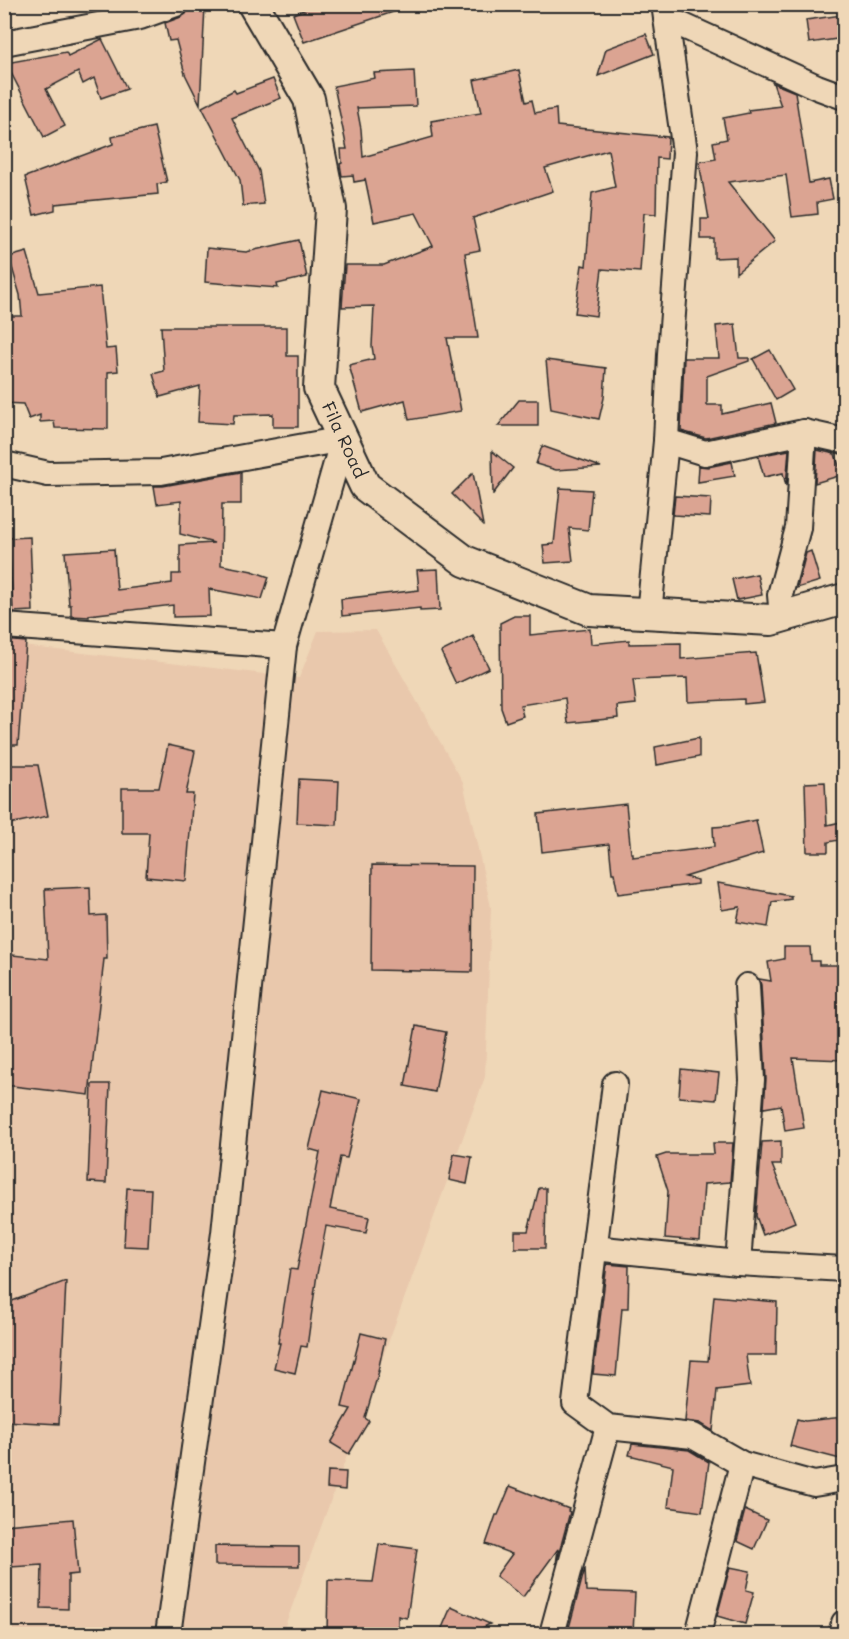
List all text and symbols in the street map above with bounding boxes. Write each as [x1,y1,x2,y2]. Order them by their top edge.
street label: Fila Road [317,397,373,482]

